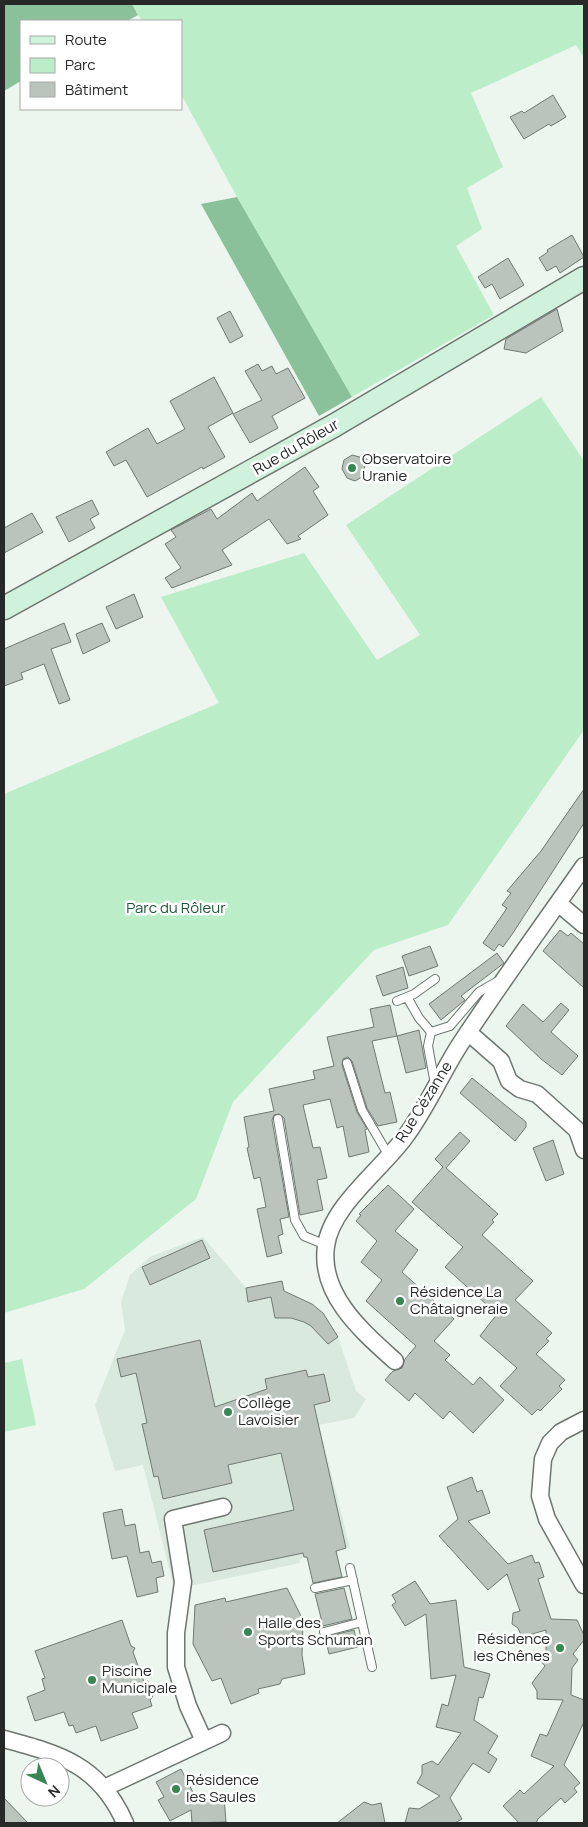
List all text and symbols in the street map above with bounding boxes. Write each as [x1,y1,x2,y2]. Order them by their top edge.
legend [20,20,182,110]
text: Route [65,29,107,50]
text: Parc [65,54,96,75]
text: Bâtiment [65,79,128,100]
street label: Rue du Rôleur [249,413,343,480]
place label: Observatoire Uranie [362,448,452,486]
marker: Observatoire Uranie [346,462,358,474]
park label: Parc du Rôleur [126,897,226,918]
street label: Rue Cézanne [390,1057,457,1146]
place label: Résidence La Châtaigneraie [410,1281,508,1319]
marker: Résidence La Châtaigneraie [394,1295,406,1307]
place label: Collège Lavoisier [238,1392,300,1430]
marker: Collège Lavoisier [222,1406,234,1418]
place label: Halle des Sports Schuman [258,1612,373,1650]
marker: Halle des Sports Schuman [242,1626,254,1638]
place label: Résidence les Chênes [473,1628,550,1666]
marker: Résidence les Chênes [554,1642,566,1654]
place label: Piscine Municipale [102,1660,177,1698]
marker: Piscine Municipale [86,1674,98,1686]
north arrow [20,1757,70,1807]
place label: Résidence les Saules [186,1769,259,1807]
text: N [44,1781,65,1802]
marker: Résidence les Saules [170,1783,182,1795]

